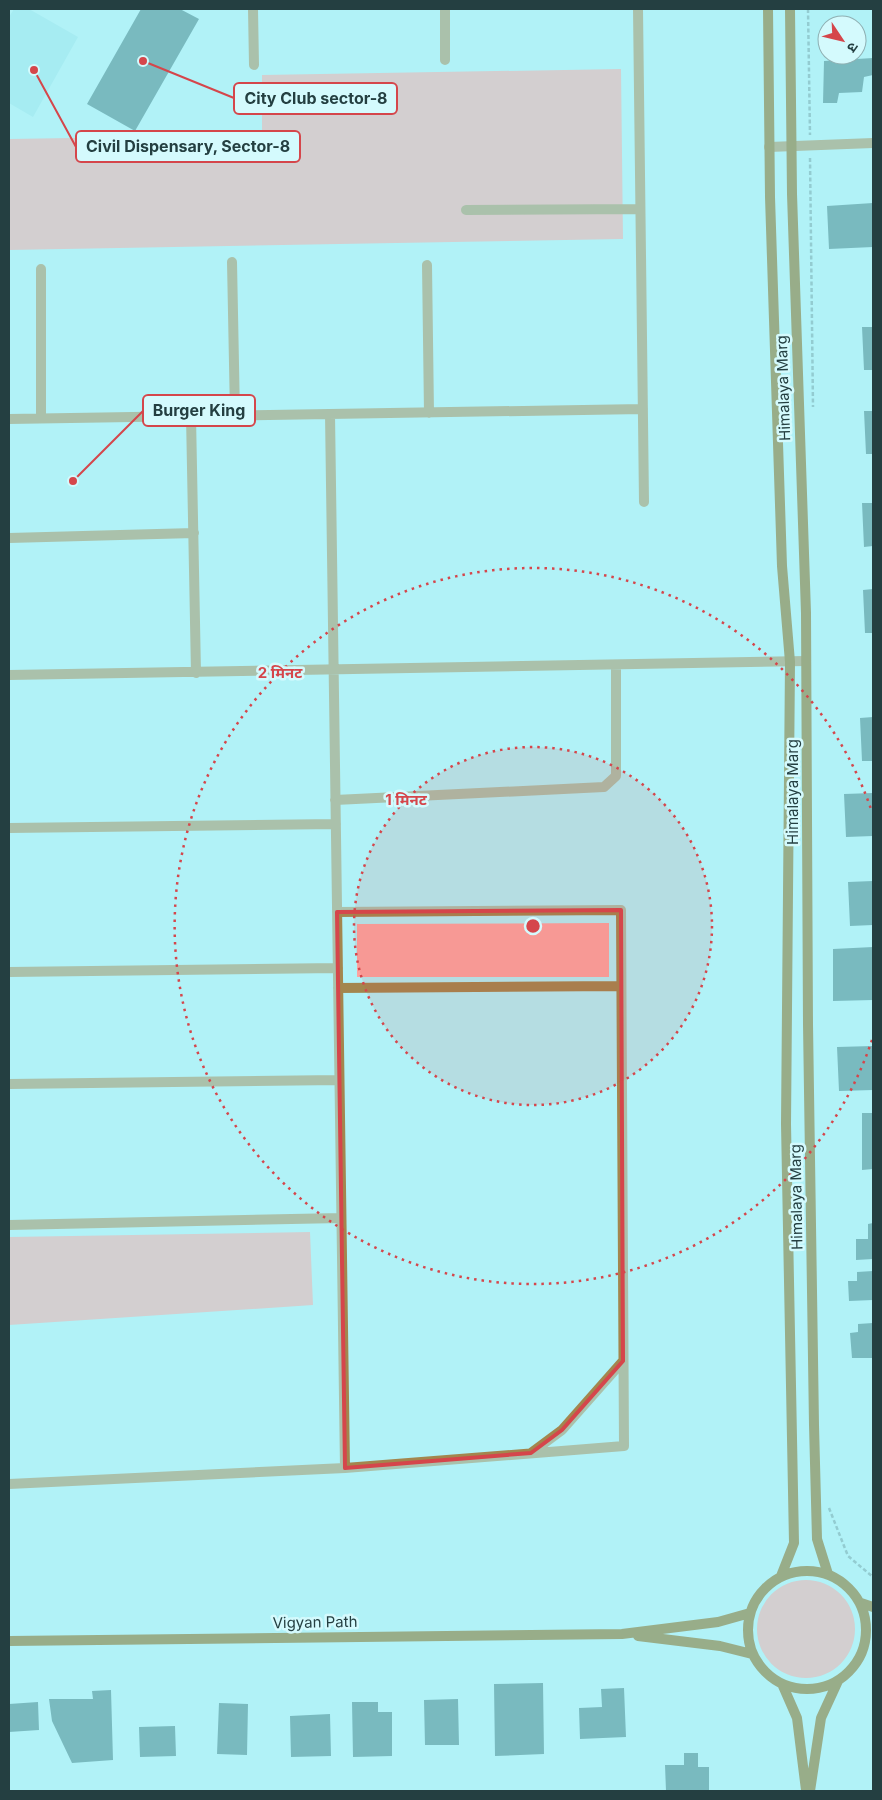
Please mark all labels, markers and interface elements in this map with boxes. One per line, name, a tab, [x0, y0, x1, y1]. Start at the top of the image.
north arrow	[817, 15, 867, 65]
text: उ	[843, 40, 862, 57]
callout: City Club sector-8	[234, 83, 397, 114]
text: City Club sector-8	[244, 88, 388, 108]
callout: Civil Dispensary, Sector-8	[76, 131, 300, 162]
text: Civil Dispensary, Sector-8	[86, 136, 290, 156]
street label: Himalaya Marg	[772, 335, 794, 441]
callout: Burger King	[143, 395, 255, 426]
text: Burger King	[153, 400, 245, 420]
text: 2 मिनट	[258, 663, 303, 682]
street label: Himalaya Marg	[783, 739, 802, 845]
text: 1 मिनट	[385, 790, 428, 809]
centre of rings	[524, 917, 542, 935]
street label: Himalaya Marg	[786, 1144, 806, 1250]
street label: Vigyan Path	[272, 1612, 358, 1632]

